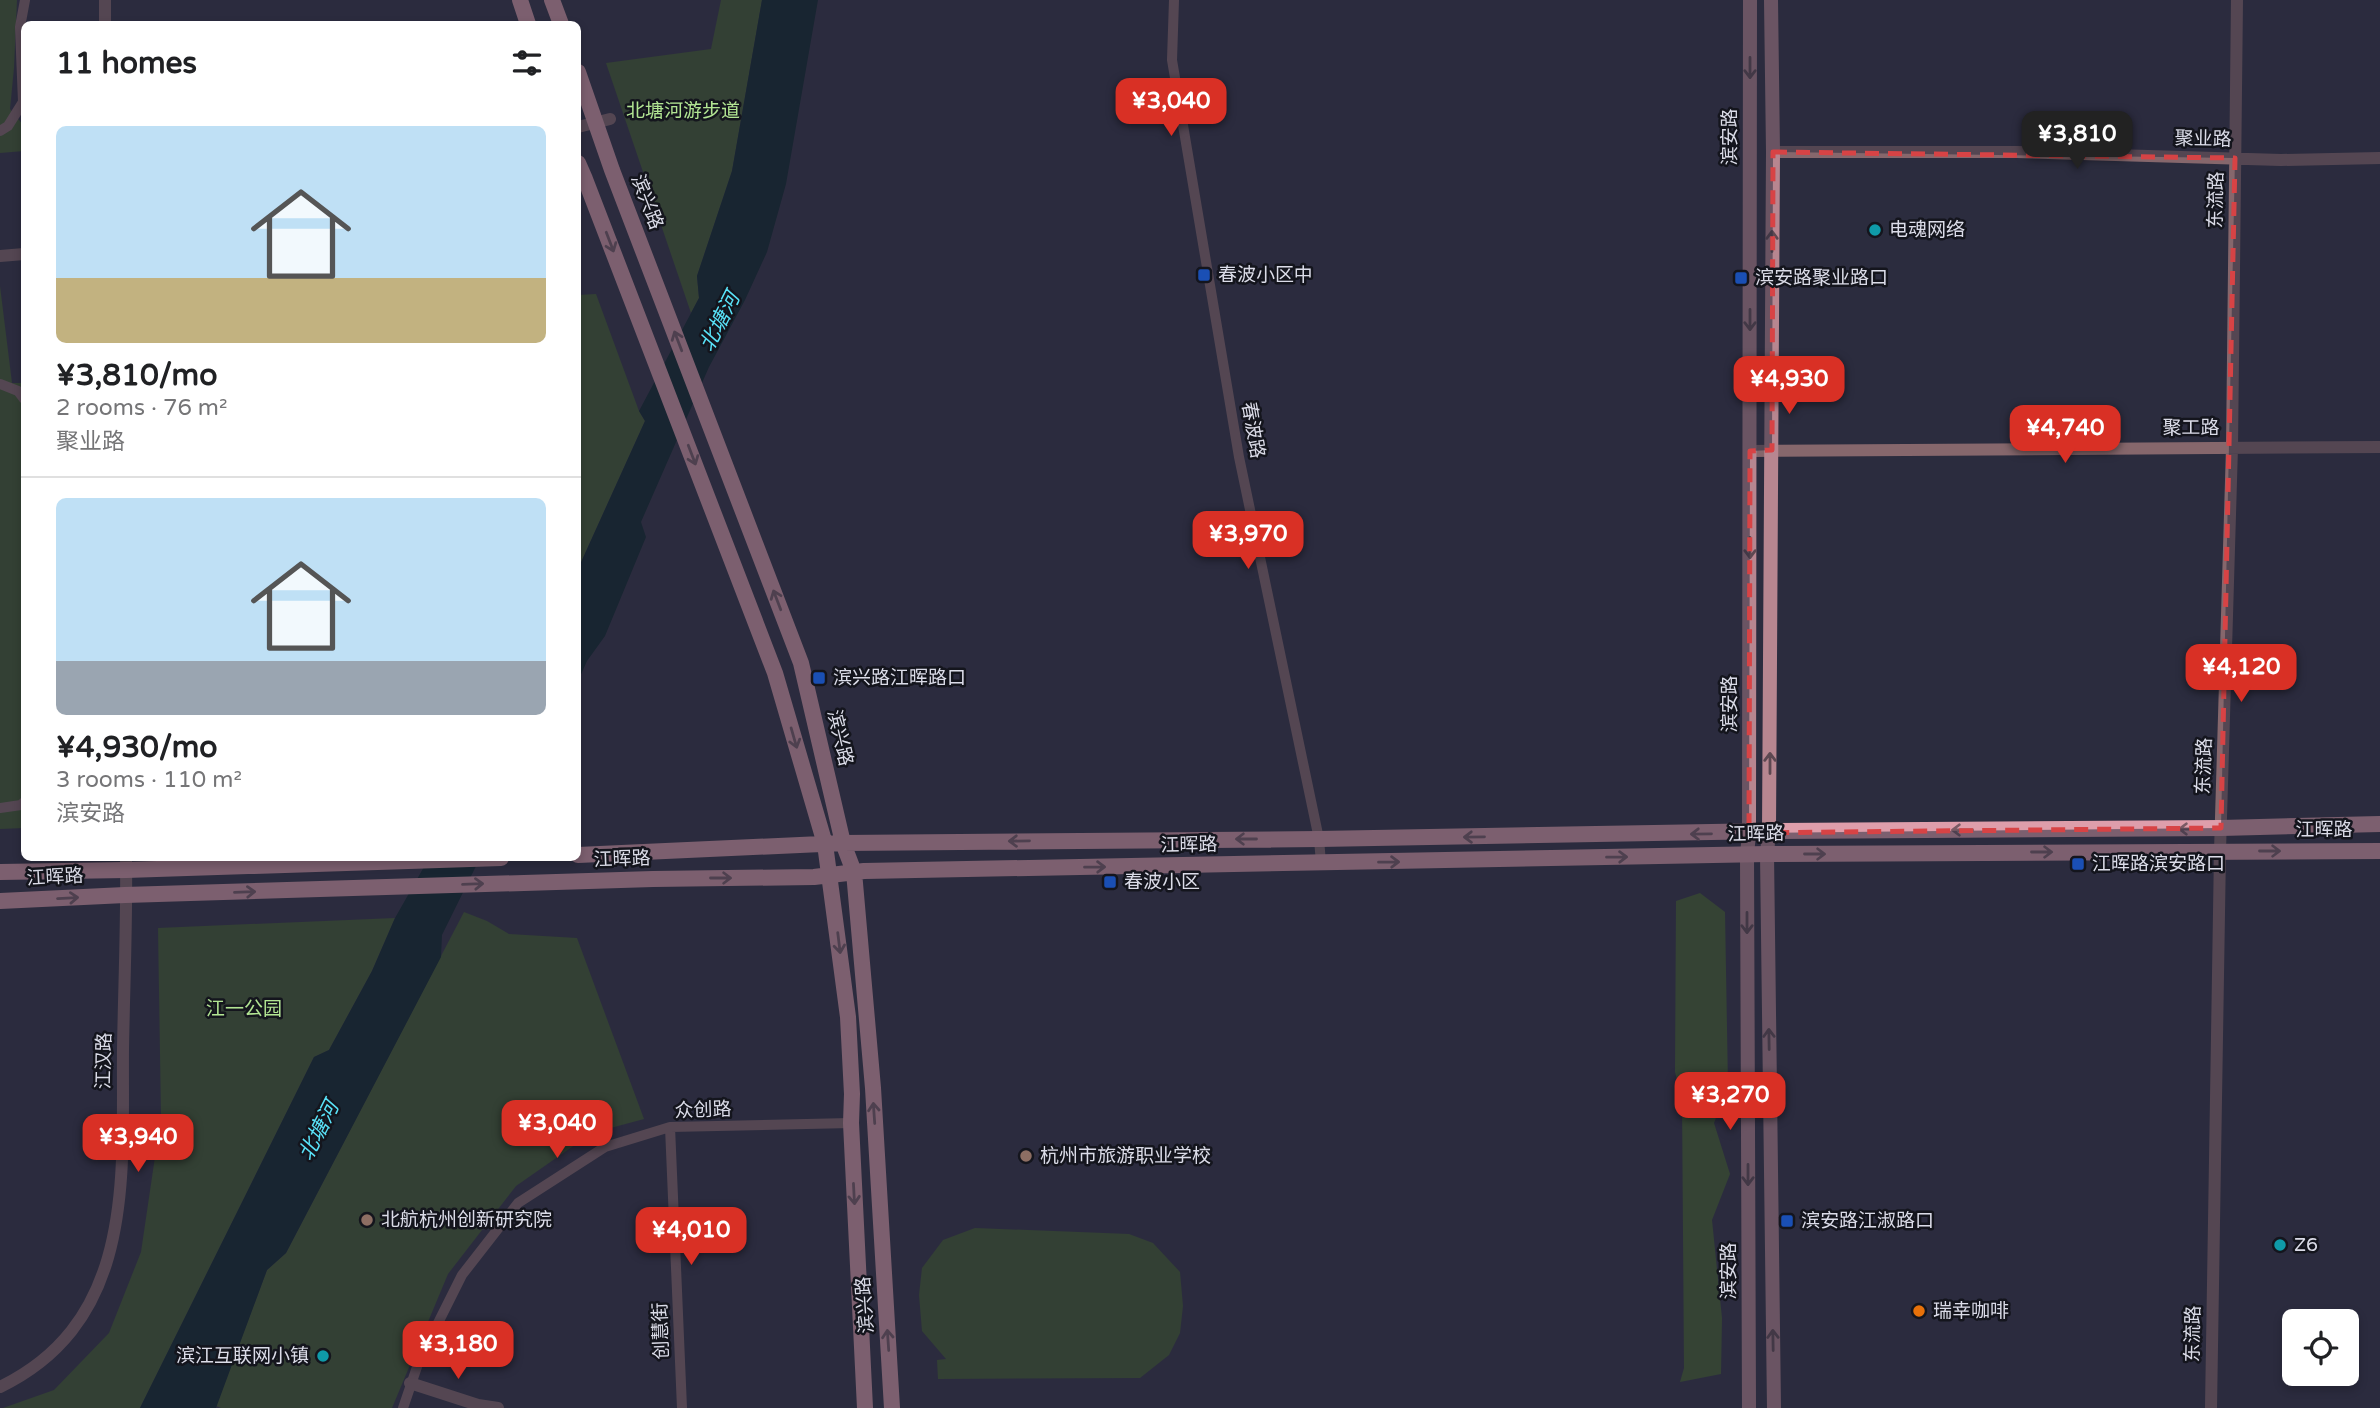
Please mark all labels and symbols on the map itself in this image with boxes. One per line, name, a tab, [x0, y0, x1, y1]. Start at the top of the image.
one-way arrow	[1743, 56, 1757, 79]
pin: ¥3,040	[1114, 78, 1228, 138]
park label: 北塘河游步道	[626, 100, 740, 122]
street label: 滨安路	[1719, 108, 1741, 166]
pin: ¥3,810	[2020, 111, 2134, 171]
street label: 聚业路	[2174, 128, 2232, 150]
street label: 滨兴路	[627, 171, 667, 233]
street label: 东流路	[2205, 171, 2227, 229]
place label: 电魂网络	[1889, 219, 1965, 241]
marker: 电魂网络	[1867, 222, 1883, 238]
one-way arrow	[1765, 230, 1779, 253]
one-way arrow	[604, 231, 617, 253]
place label: 春波小区中	[1218, 264, 1313, 286]
marker: 春波小区中	[1196, 267, 1212, 283]
place label: 滨安路聚业路口	[1755, 267, 1888, 289]
marker: 滨安路聚业路口	[1733, 270, 1749, 286]
water label: 北塘河	[695, 285, 747, 356]
one-way arrow	[1743, 308, 1757, 331]
one-way arrow	[671, 331, 683, 353]
pin: ¥4,930	[1732, 356, 1846, 416]
street label: 春波路	[1237, 400, 1269, 460]
pin: ¥4,740	[2008, 406, 2122, 465]
street label: 聚工路	[2162, 417, 2220, 439]
one-way arrow	[686, 443, 699, 465]
pin: ¥3,970	[1191, 512, 1305, 571]
one-way arrow	[1743, 536, 1757, 559]
one-way arrow	[769, 589, 782, 611]
pin: ¥4,120	[2184, 644, 2298, 704]
place label: 滨兴路江晖路口	[833, 667, 966, 689]
marker: 滨兴路江晖路口	[811, 670, 827, 686]
street label: 滨安路	[1719, 675, 1741, 733]
street label: 滨兴路	[823, 708, 857, 768]
one-way arrow	[789, 727, 802, 749]
street label: 东流路	[2192, 737, 2216, 795]
one-way arrow	[1763, 752, 1777, 775]
street label: 江晖路	[2295, 819, 2353, 841]
one-way arrow	[2178, 822, 2201, 835]
street label: 江晖路	[1727, 823, 1785, 845]
one-way arrow	[1951, 823, 1974, 837]
one-way arrow	[1690, 827, 1713, 841]
one-way arrow	[1463, 830, 1486, 844]
one-way arrow	[1235, 833, 1258, 846]
one-way arrow	[1008, 834, 1031, 848]
street label: 江晖路	[1160, 834, 1218, 856]
one-way arrow	[2258, 844, 2281, 858]
one-way arrow	[2031, 846, 2054, 859]
street label: 江晖路	[593, 847, 651, 871]
one-way arrow	[1803, 847, 1826, 861]
one-way arrow	[1605, 851, 1628, 864]
place label: 江晖路滨安路口	[2092, 853, 2225, 875]
one-way arrow	[1378, 855, 1401, 869]
marker: 江晖路滨安路口	[2070, 856, 2086, 872]
one-way arrow	[1084, 860, 1107, 874]
street label: 江晖路	[26, 865, 84, 889]
one-way arrow	[710, 871, 733, 885]
place label: 春波小区	[1124, 871, 1200, 893]
marker: 春波小区	[1102, 874, 1118, 890]
one-way arrow	[461, 878, 484, 891]
one-way arrow	[233, 885, 256, 898]
one-way arrow	[56, 891, 79, 904]
one-way arrow	[1740, 911, 1754, 934]
one-way arrow	[832, 931, 845, 954]
park label: 江一公园	[206, 998, 282, 1020]
one-way arrow	[1763, 1028, 1776, 1051]
street label: 江汉路	[93, 1032, 115, 1090]
pin: ¥3,270	[1673, 1072, 1787, 1132]
water label: 北塘河	[294, 1094, 346, 1165]
street label: 众创路	[674, 1098, 732, 1122]
pin: ¥3,040	[500, 1100, 614, 1160]
one-way arrow	[867, 1102, 880, 1125]
pin: ¥3,940	[81, 1114, 195, 1174]
place label: 杭州市旅游职业学校	[1040, 1145, 1211, 1167]
marker: 杭州市旅游职业学校	[1018, 1148, 1034, 1164]
one-way arrow	[1741, 1163, 1755, 1186]
one-way arrow	[848, 1182, 861, 1205]
pin: ¥4,010	[634, 1208, 748, 1267]
place label: 北航杭州创新研究院	[381, 1209, 552, 1231]
place label: 滨安路江淑路口	[1801, 1210, 1934, 1232]
marker: 北航杭州创新研究院	[359, 1212, 375, 1228]
marker: 滨安路江淑路口	[1779, 1213, 1795, 1229]
place label: Z6	[2294, 1234, 2318, 1256]
marker: Z6	[2272, 1237, 2288, 1253]
street label: 滨安路	[1718, 1242, 1740, 1300]
street label: 滨兴路	[852, 1276, 878, 1334]
place label: 瑞幸咖啡	[1933, 1300, 2009, 1322]
street label: 创慧街	[649, 1302, 673, 1360]
marker: 瑞幸咖啡	[1911, 1303, 1927, 1319]
street label: 东流路	[2182, 1305, 2204, 1363]
pin: ¥3,180	[401, 1322, 515, 1381]
one-way arrow	[882, 1329, 895, 1352]
one-way arrow	[1766, 1329, 1780, 1352]
place label: 滨江互联网小镇	[176, 1345, 309, 1367]
marker: 滨江互联网小镇	[315, 1348, 331, 1364]

